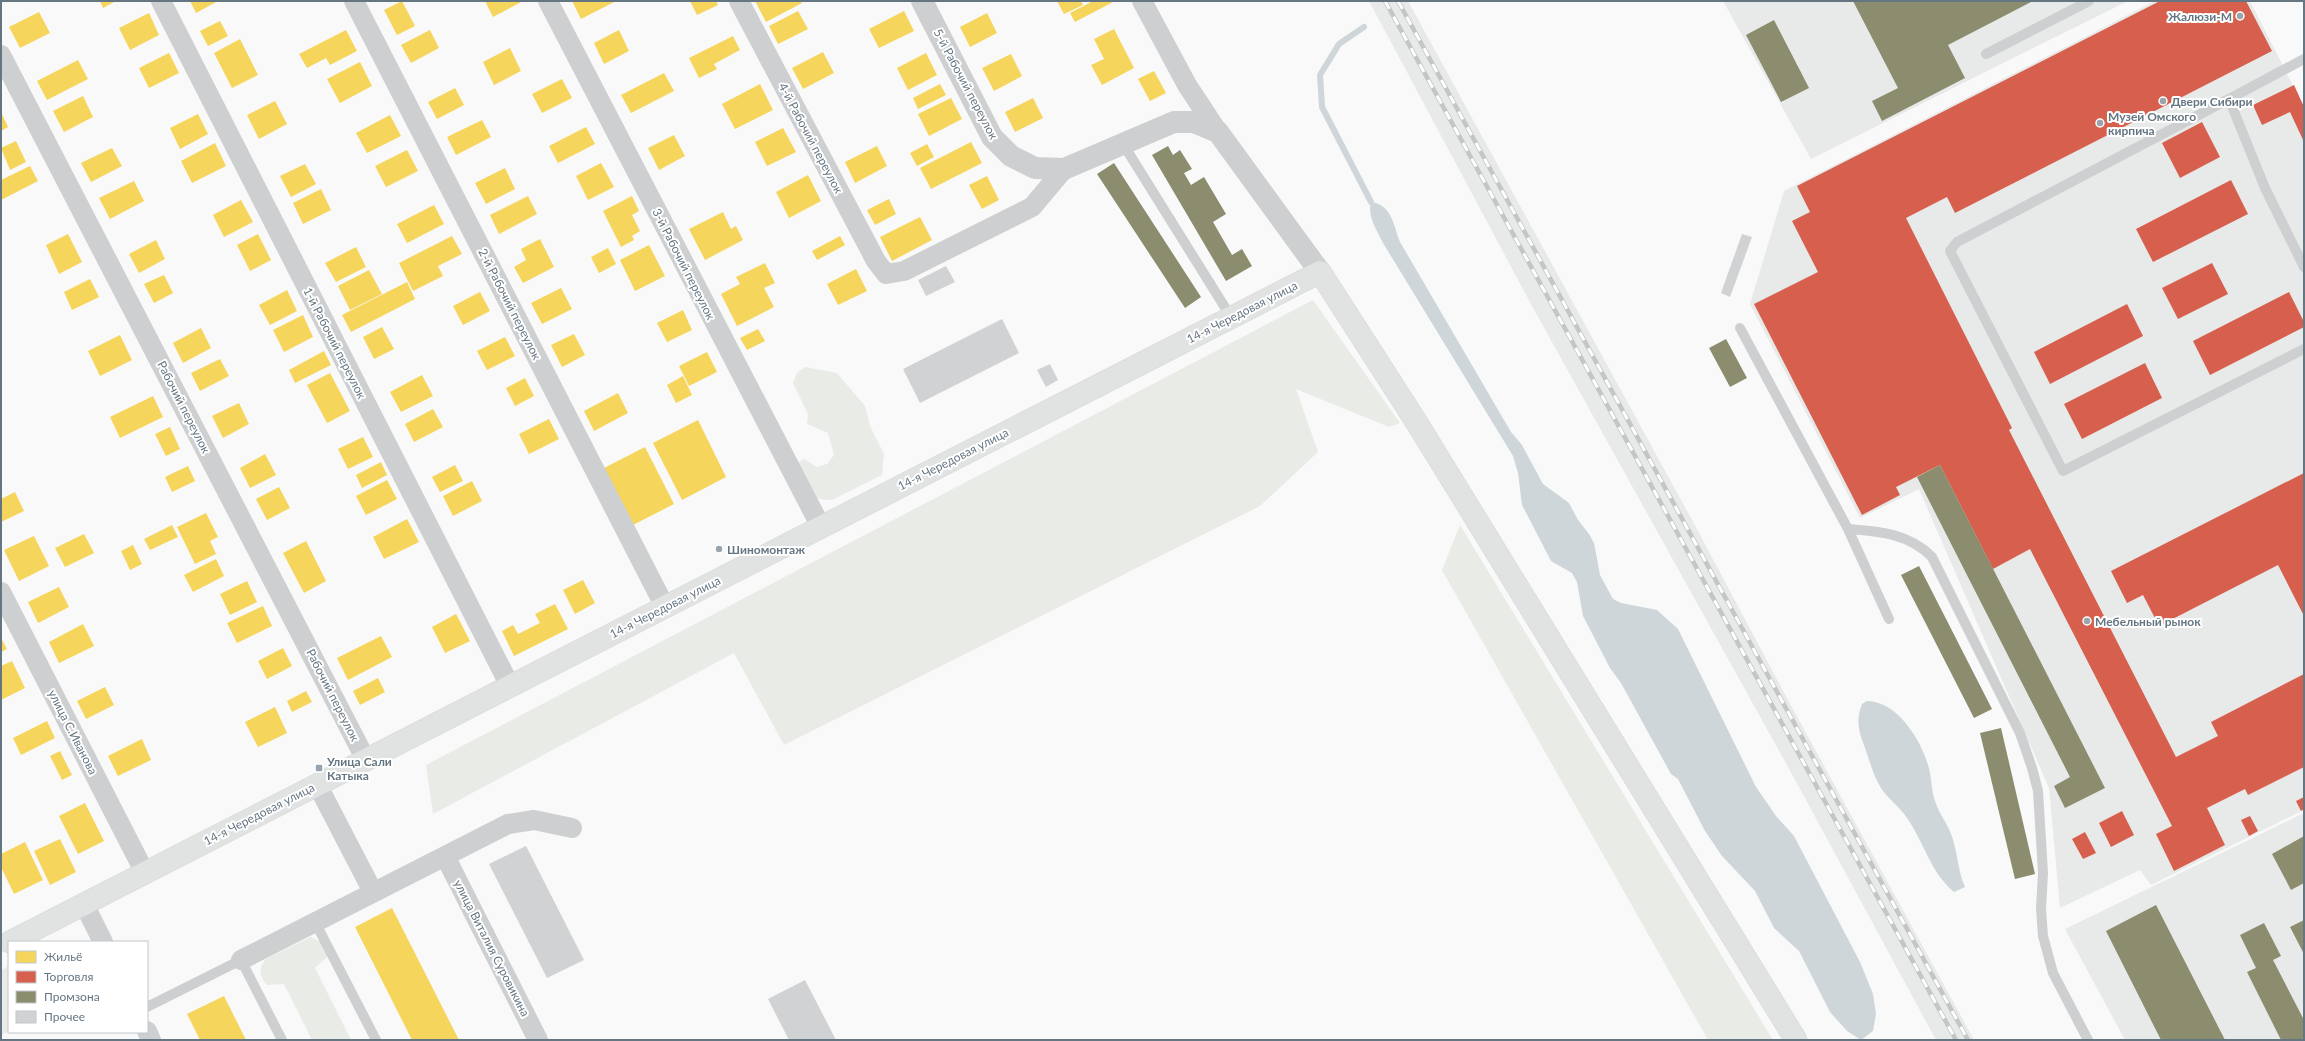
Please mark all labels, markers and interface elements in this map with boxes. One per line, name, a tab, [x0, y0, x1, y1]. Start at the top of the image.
place label: Жалюзи-М	[2168, 9, 2232, 24]
marker: Жалюзи-М	[2235, 11, 2245, 21]
street label: 5-й Рабочий переулок	[931, 26, 1002, 142]
street label: 4-й Рабочий переулок	[776, 80, 847, 196]
place label: Двери Сибири	[2171, 94, 2253, 109]
marker: Двери Сибири	[2158, 96, 2168, 106]
place label: Музей Омского кирпича	[2108, 109, 2196, 138]
marker: Музей Омского кирпича	[2095, 118, 2105, 128]
street label: 3-й Рабочий переулок	[649, 206, 719, 323]
street label: 2-й Рабочий переулок	[475, 246, 545, 363]
street label: 14-я Чередовая улица	[1184, 278, 1300, 346]
street label: 1-й Рабочий переулок	[300, 285, 370, 402]
street label: Рабочий переулок	[154, 358, 214, 456]
street label: 14-я Чередовая улица	[895, 425, 1011, 493]
place label: Шиномонтаж	[727, 542, 805, 557]
marker: Шиномонтаж	[714, 544, 724, 554]
street label: 14-я Чередовая улица	[607, 573, 723, 641]
place label: Мебельный рынок	[2095, 614, 2201, 629]
marker: Мебельный рынок	[2082, 616, 2092, 626]
street label: Рабочий переулок	[303, 646, 363, 744]
street label: улица С.Иванова	[45, 687, 101, 777]
place label: Улица Сали Катыка	[326, 754, 392, 783]
marker: Улица Сали Катыка	[314, 763, 324, 773]
street label: 14-я Чередовая улица	[201, 780, 317, 848]
street label: улица Виталия Суровикина	[451, 877, 533, 1019]
legend	[8, 941, 148, 1033]
text: Жильё	[44, 949, 82, 964]
text: Торговля	[44, 969, 94, 984]
text: Промзона	[44, 989, 100, 1004]
text: Прочее	[44, 1009, 85, 1024]

